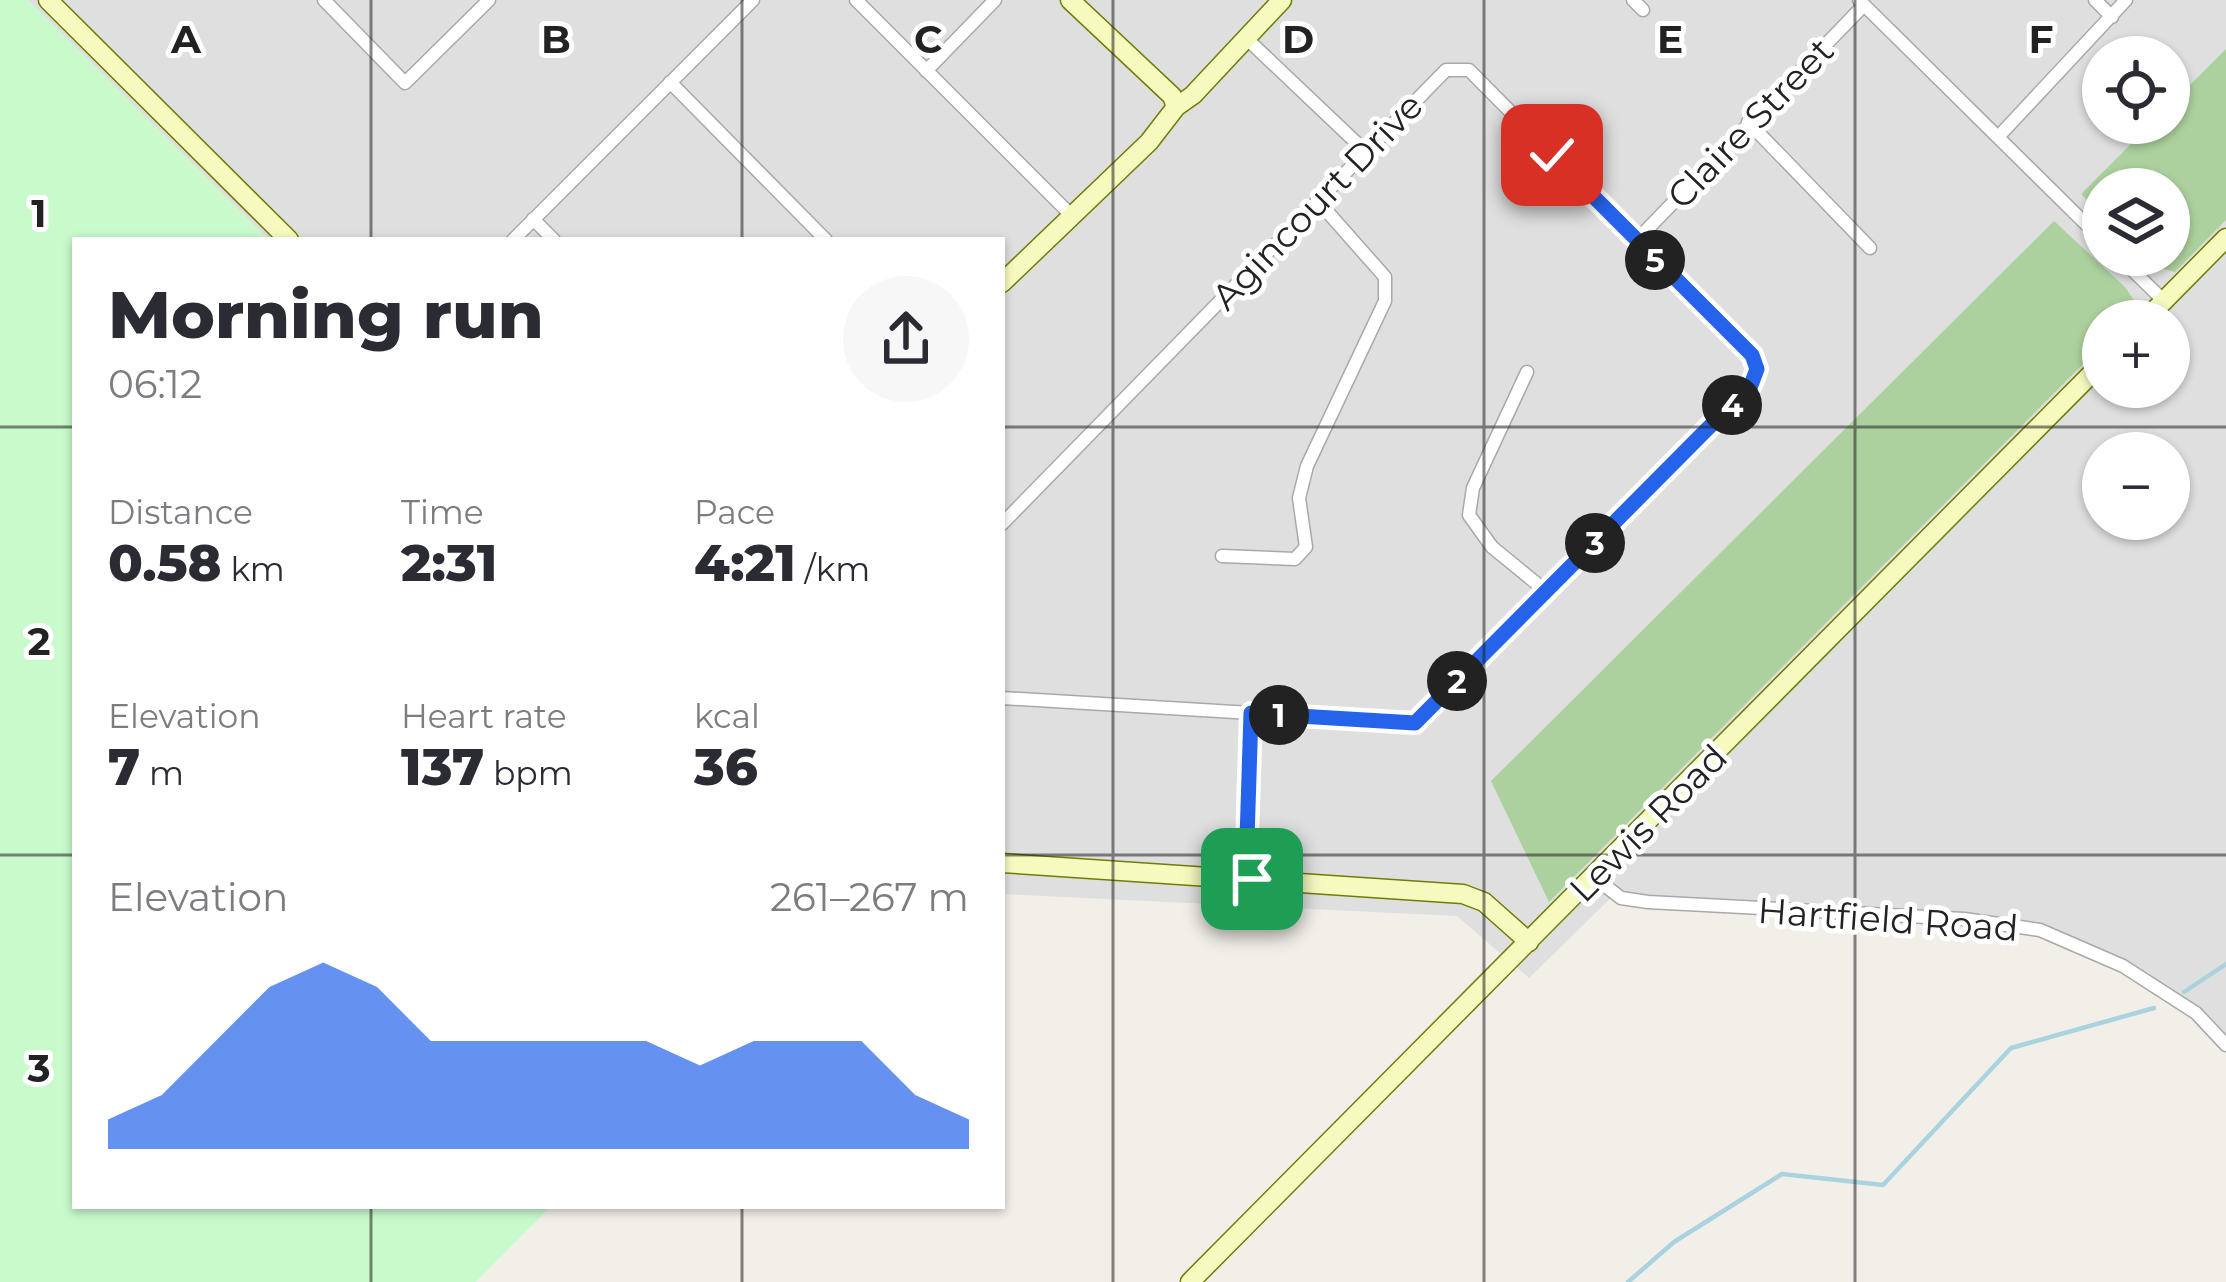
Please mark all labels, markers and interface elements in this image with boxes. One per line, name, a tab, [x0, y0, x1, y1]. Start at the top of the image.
text: A	[170, 15, 202, 63]
text: B	[541, 15, 571, 63]
text: C	[914, 15, 942, 63]
text: D	[1282, 15, 1314, 63]
text: E	[1657, 15, 1683, 63]
text: F	[2029, 15, 2053, 63]
street label: Claire Street	[1658, 29, 1842, 217]
map controls	[2082, 36, 2190, 540]
button: locate	[2082, 36, 2190, 144]
street label: Agincourt Drive	[1202, 83, 1432, 319]
pin	[1501, 104, 1603, 206]
icon: check	[1519, 122, 1585, 188]
button: layers	[2082, 168, 2190, 276]
text: 1	[31, 189, 47, 237]
pin: 5	[1625, 230, 1685, 290]
text: 5	[1645, 240, 1665, 280]
text: Morning run	[108, 274, 544, 355]
button: share	[843, 276, 969, 402]
button: +	[2082, 300, 2190, 408]
text: 06:12	[108, 360, 202, 408]
pin: 4	[1702, 375, 1762, 435]
text: 4	[1721, 385, 1743, 425]
button: −	[2082, 432, 2190, 540]
text: Distance	[108, 492, 253, 532]
text: Time	[401, 492, 484, 532]
text: Pace	[694, 492, 775, 532]
pin: 3	[1565, 513, 1625, 573]
text: 3	[1585, 523, 1605, 563]
text: 0.58	[108, 532, 222, 594]
text: 2:31	[401, 532, 497, 594]
text: 4:21	[694, 532, 796, 594]
text: km	[222, 549, 285, 589]
text: /km	[796, 549, 870, 589]
text: 2	[27, 617, 51, 665]
pin: 2	[1427, 651, 1487, 711]
text: 2	[1447, 661, 1467, 701]
pin: 1	[1249, 685, 1309, 745]
text: 1	[1273, 695, 1285, 735]
text: Elevation	[108, 696, 261, 736]
text: Heart rate	[401, 696, 567, 736]
text: kcal	[694, 696, 760, 736]
street label: Lewis Road	[1560, 735, 1736, 911]
text: 7	[108, 736, 140, 798]
text: 137	[401, 736, 484, 798]
text: 36	[694, 736, 758, 798]
text: m	[140, 753, 184, 793]
text: bpm	[484, 753, 573, 793]
pin	[1201, 828, 1303, 930]
icon: arrive	[1219, 846, 1285, 912]
text: Elevation	[108, 873, 288, 921]
text: 261–267 m	[770, 873, 969, 921]
street label: Hartfield Road	[1756, 888, 2020, 950]
text: 3	[26, 1044, 51, 1092]

